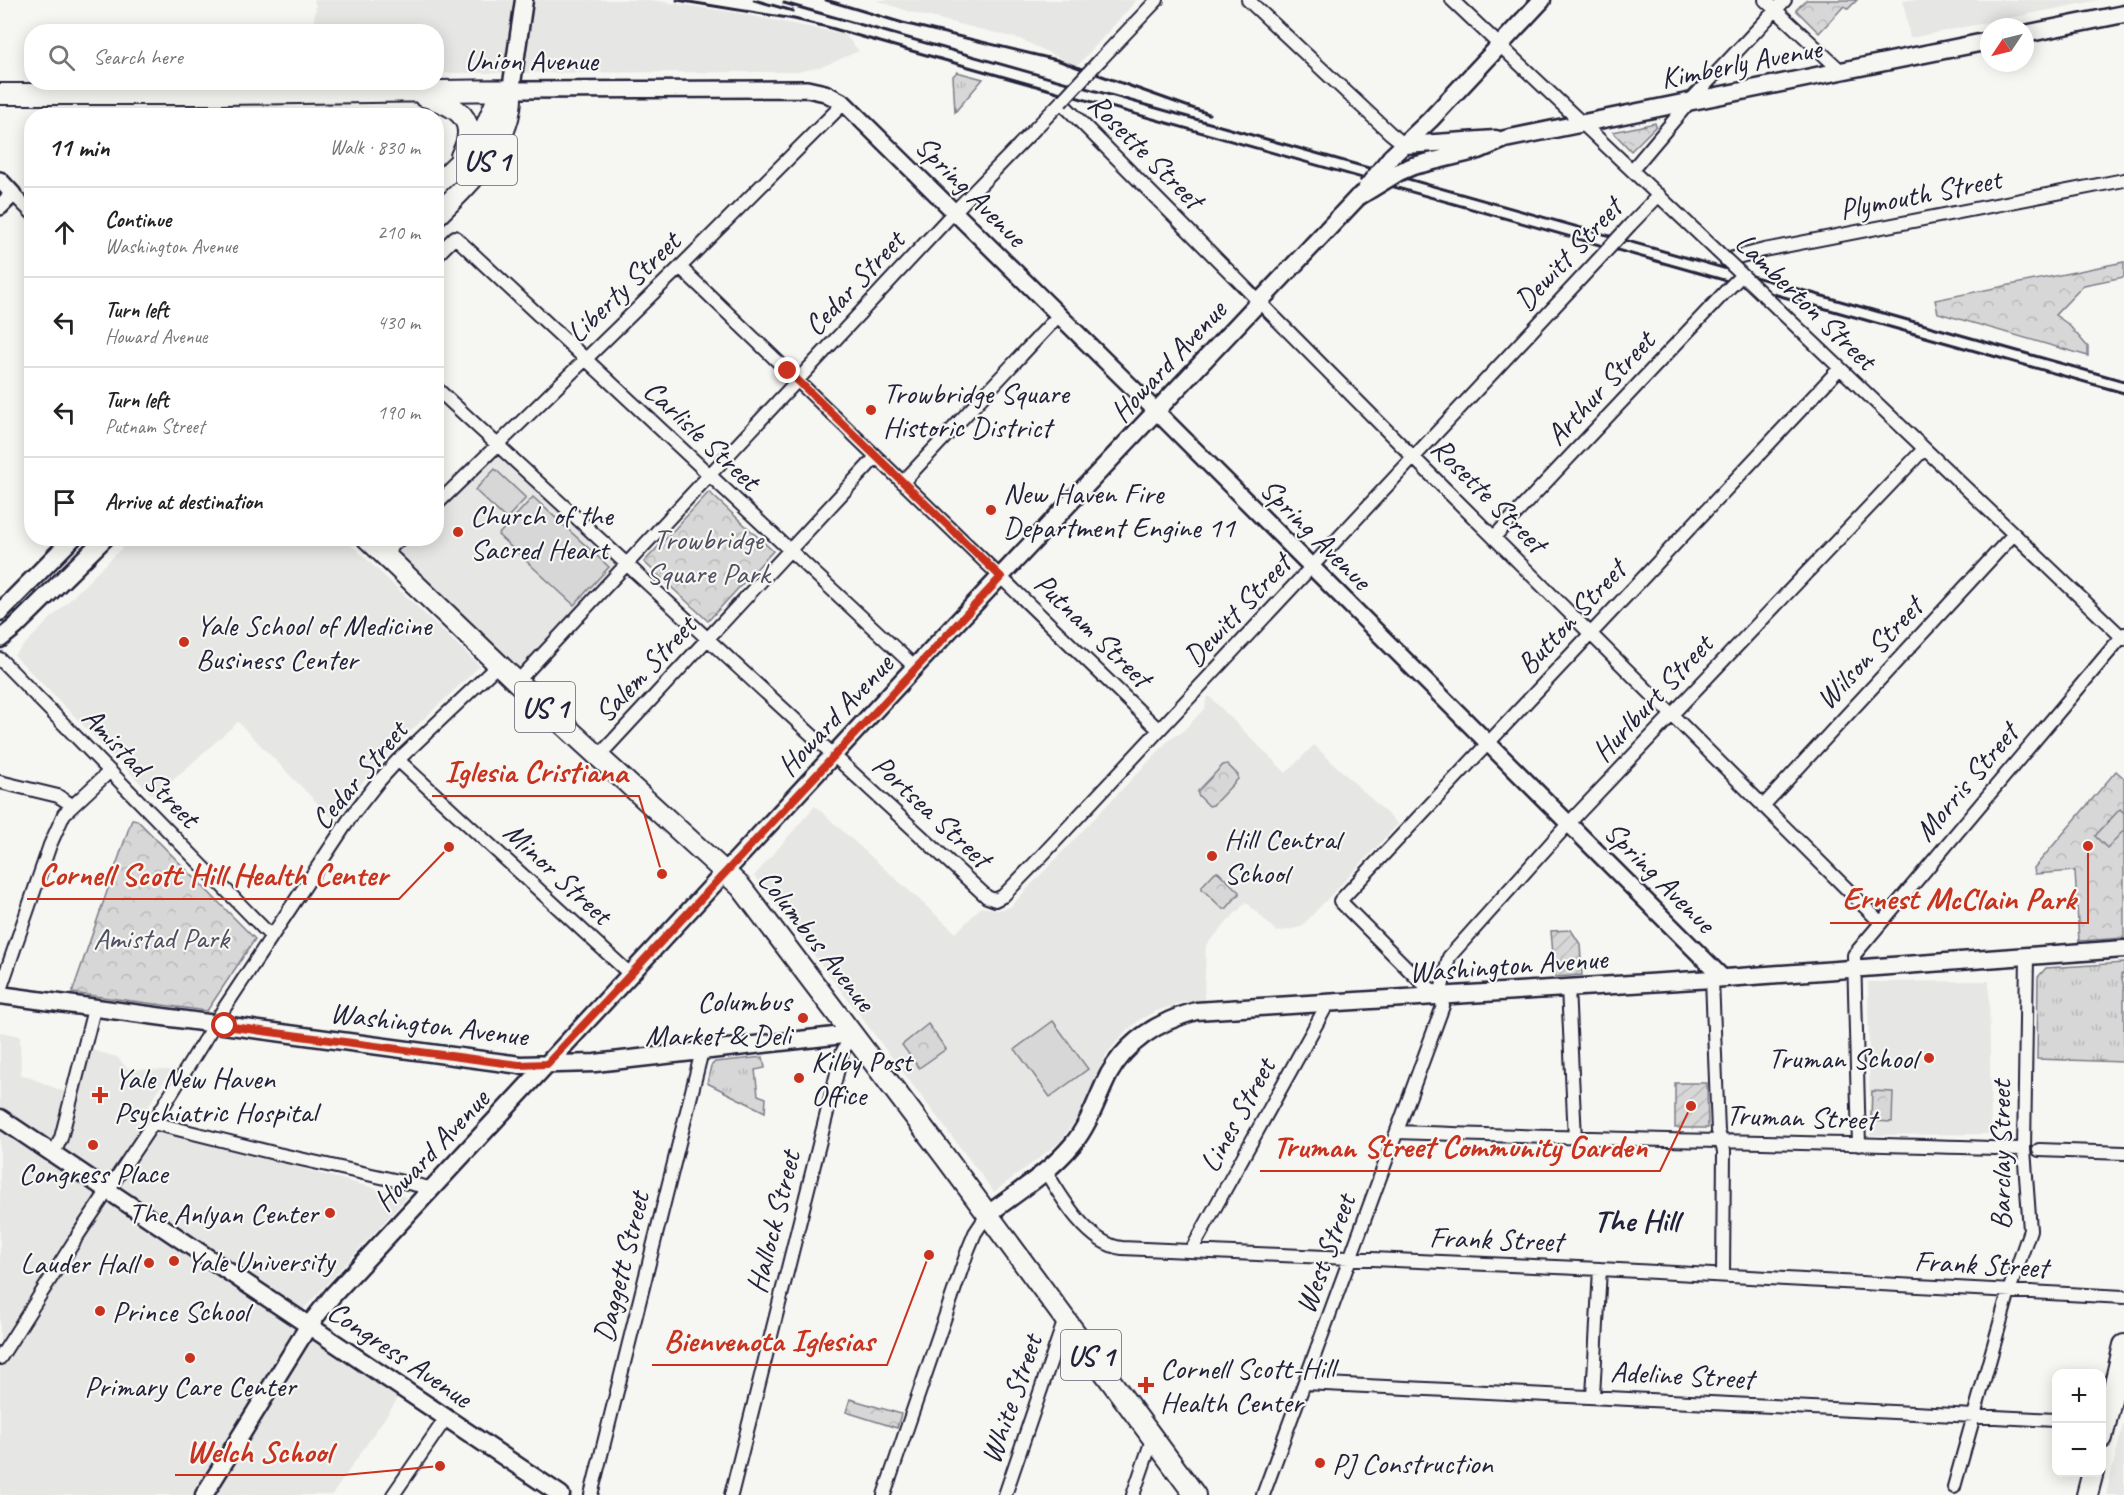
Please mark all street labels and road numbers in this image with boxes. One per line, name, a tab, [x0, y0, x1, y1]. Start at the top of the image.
street label: Kimberly Avenue	[1657, 28, 1827, 97]
street label: Union Avenue	[464, 41, 600, 79]
street label: Rosette Street	[1080, 85, 1215, 220]
street label: Spring Avenue	[907, 127, 1037, 257]
road number: US 1	[457, 135, 517, 185]
street label: Plymouth Street	[1836, 159, 2007, 228]
street label: Dewitt Street	[1506, 187, 1633, 319]
street label: Cedar Street	[796, 220, 914, 344]
street label: Liberty Street	[558, 221, 690, 351]
street label: Lamberton Street	[1727, 224, 1887, 380]
street label: Howard Avenue	[1102, 290, 1236, 430]
street label: Arthur Street	[1537, 321, 1665, 453]
street label: Carlisle Street	[636, 371, 771, 501]
street label: Rosette Street	[1423, 429, 1558, 564]
street label: Spring Avenue	[1252, 470, 1382, 600]
street label: Dewitt Street	[1175, 543, 1302, 675]
street label: Button Street	[1508, 549, 1637, 682]
street label: Putnam Street	[1026, 565, 1163, 698]
street label: Wilson Street	[1807, 586, 1933, 717]
street label: Salem Street	[586, 605, 706, 730]
street label: Hurlburt Street	[1583, 624, 1723, 770]
street label: Howard Avenue	[769, 644, 903, 784]
road number: US 1	[515, 682, 575, 732]
street label: Amistad Street	[74, 699, 210, 838]
street label: Cedar Street	[302, 710, 417, 837]
street label: Morris Street	[1906, 712, 2029, 849]
street label: Portsea Street	[864, 746, 1002, 879]
street label: Minor Street	[496, 813, 622, 935]
street label: Spring Avenue	[1596, 813, 1726, 943]
street label: Columbus Avenue	[750, 861, 886, 1020]
street label: Washington Avenue	[1408, 939, 1611, 991]
street label: Washington Avenue	[328, 993, 532, 1055]
street label: Lines Street	[1190, 1049, 1285, 1179]
street label: Barclay Street	[1981, 1077, 2019, 1230]
street label: Howard Avenue	[365, 1079, 499, 1219]
street label: Truman Street	[1726, 1095, 1881, 1139]
street label: Hallock Street	[737, 1144, 810, 1297]
street label: Daggett Street	[584, 1185, 659, 1346]
street label: West Street	[1286, 1186, 1365, 1319]
street label: Frank Street	[1429, 1218, 1567, 1260]
street label: Frank Street	[1913, 1242, 2053, 1287]
street label: Congress Avenue	[321, 1292, 481, 1417]
street label: White Street	[971, 1327, 1052, 1468]
road number: US 1	[1061, 1330, 1121, 1380]
street label: Adeline Street	[1610, 1352, 1759, 1398]

